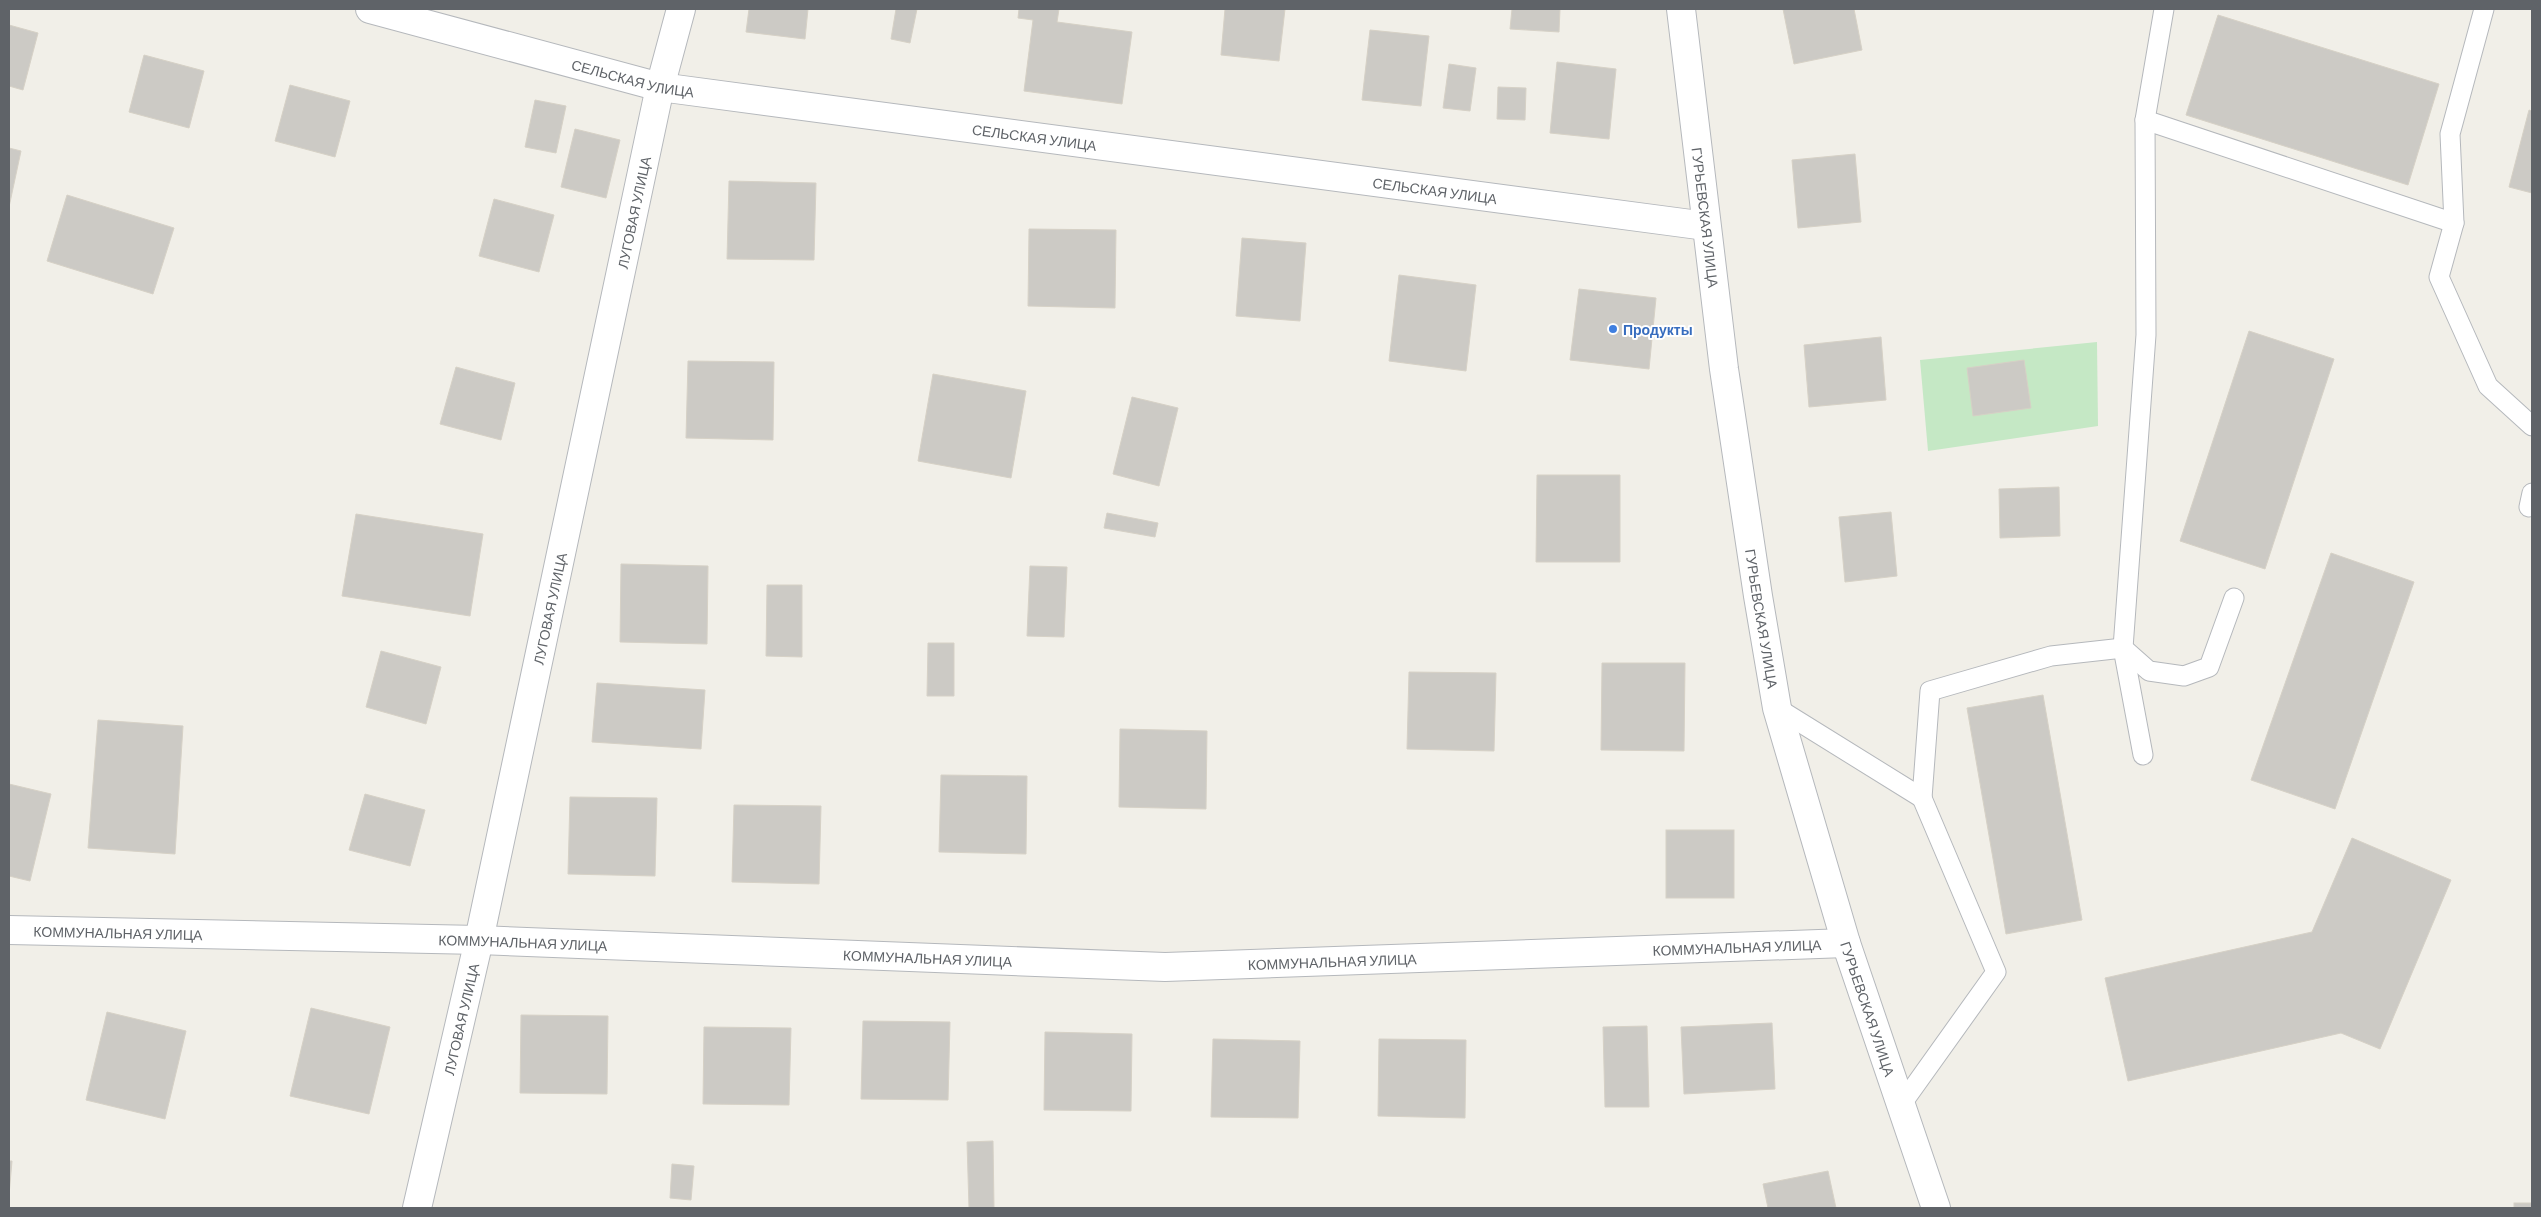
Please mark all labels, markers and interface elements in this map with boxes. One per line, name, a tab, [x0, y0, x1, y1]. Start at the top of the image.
street label: СЕЛЬСКАЯ УЛИЦА	[570, 55, 696, 100]
street label: СЕЛЬСКАЯ УЛИЦА	[971, 120, 1098, 154]
street label: ГУРЬЕВСКАЯ УЛИЦА	[1689, 146, 1723, 289]
street label: ЛУГОВАЯ УЛИЦА	[613, 154, 654, 270]
street label: СЕЛЬСКАЯ УЛИЦА	[1372, 173, 1499, 207]
place label: Продукты	[1623, 321, 1693, 338]
marker: Продукты	[1607, 323, 1619, 335]
street label: ГУРЬЕВСКАЯ УЛИЦА	[1743, 548, 1782, 690]
street label: ЛУГОВАЯ УЛИЦА	[529, 550, 570, 666]
street label: КОММУНАЛЬНАЯ УЛИЦА	[33, 922, 203, 943]
street label: КОММУНАЛЬНАЯ УЛИЦА	[438, 931, 608, 954]
street label: КОММУНАЛЬНАЯ УЛИЦА	[1652, 935, 1822, 958]
street label: ГУРЬЕВСКАЯ УЛИЦА	[1838, 939, 1899, 1079]
street label: КОММУНАЛЬНАЯ УЛИЦА	[843, 946, 1013, 969]
street label: КОММУНАЛЬНАЯ УЛИЦА	[1247, 950, 1418, 973]
street label: ЛУГОВАЯ УЛИЦА	[440, 961, 482, 1077]

